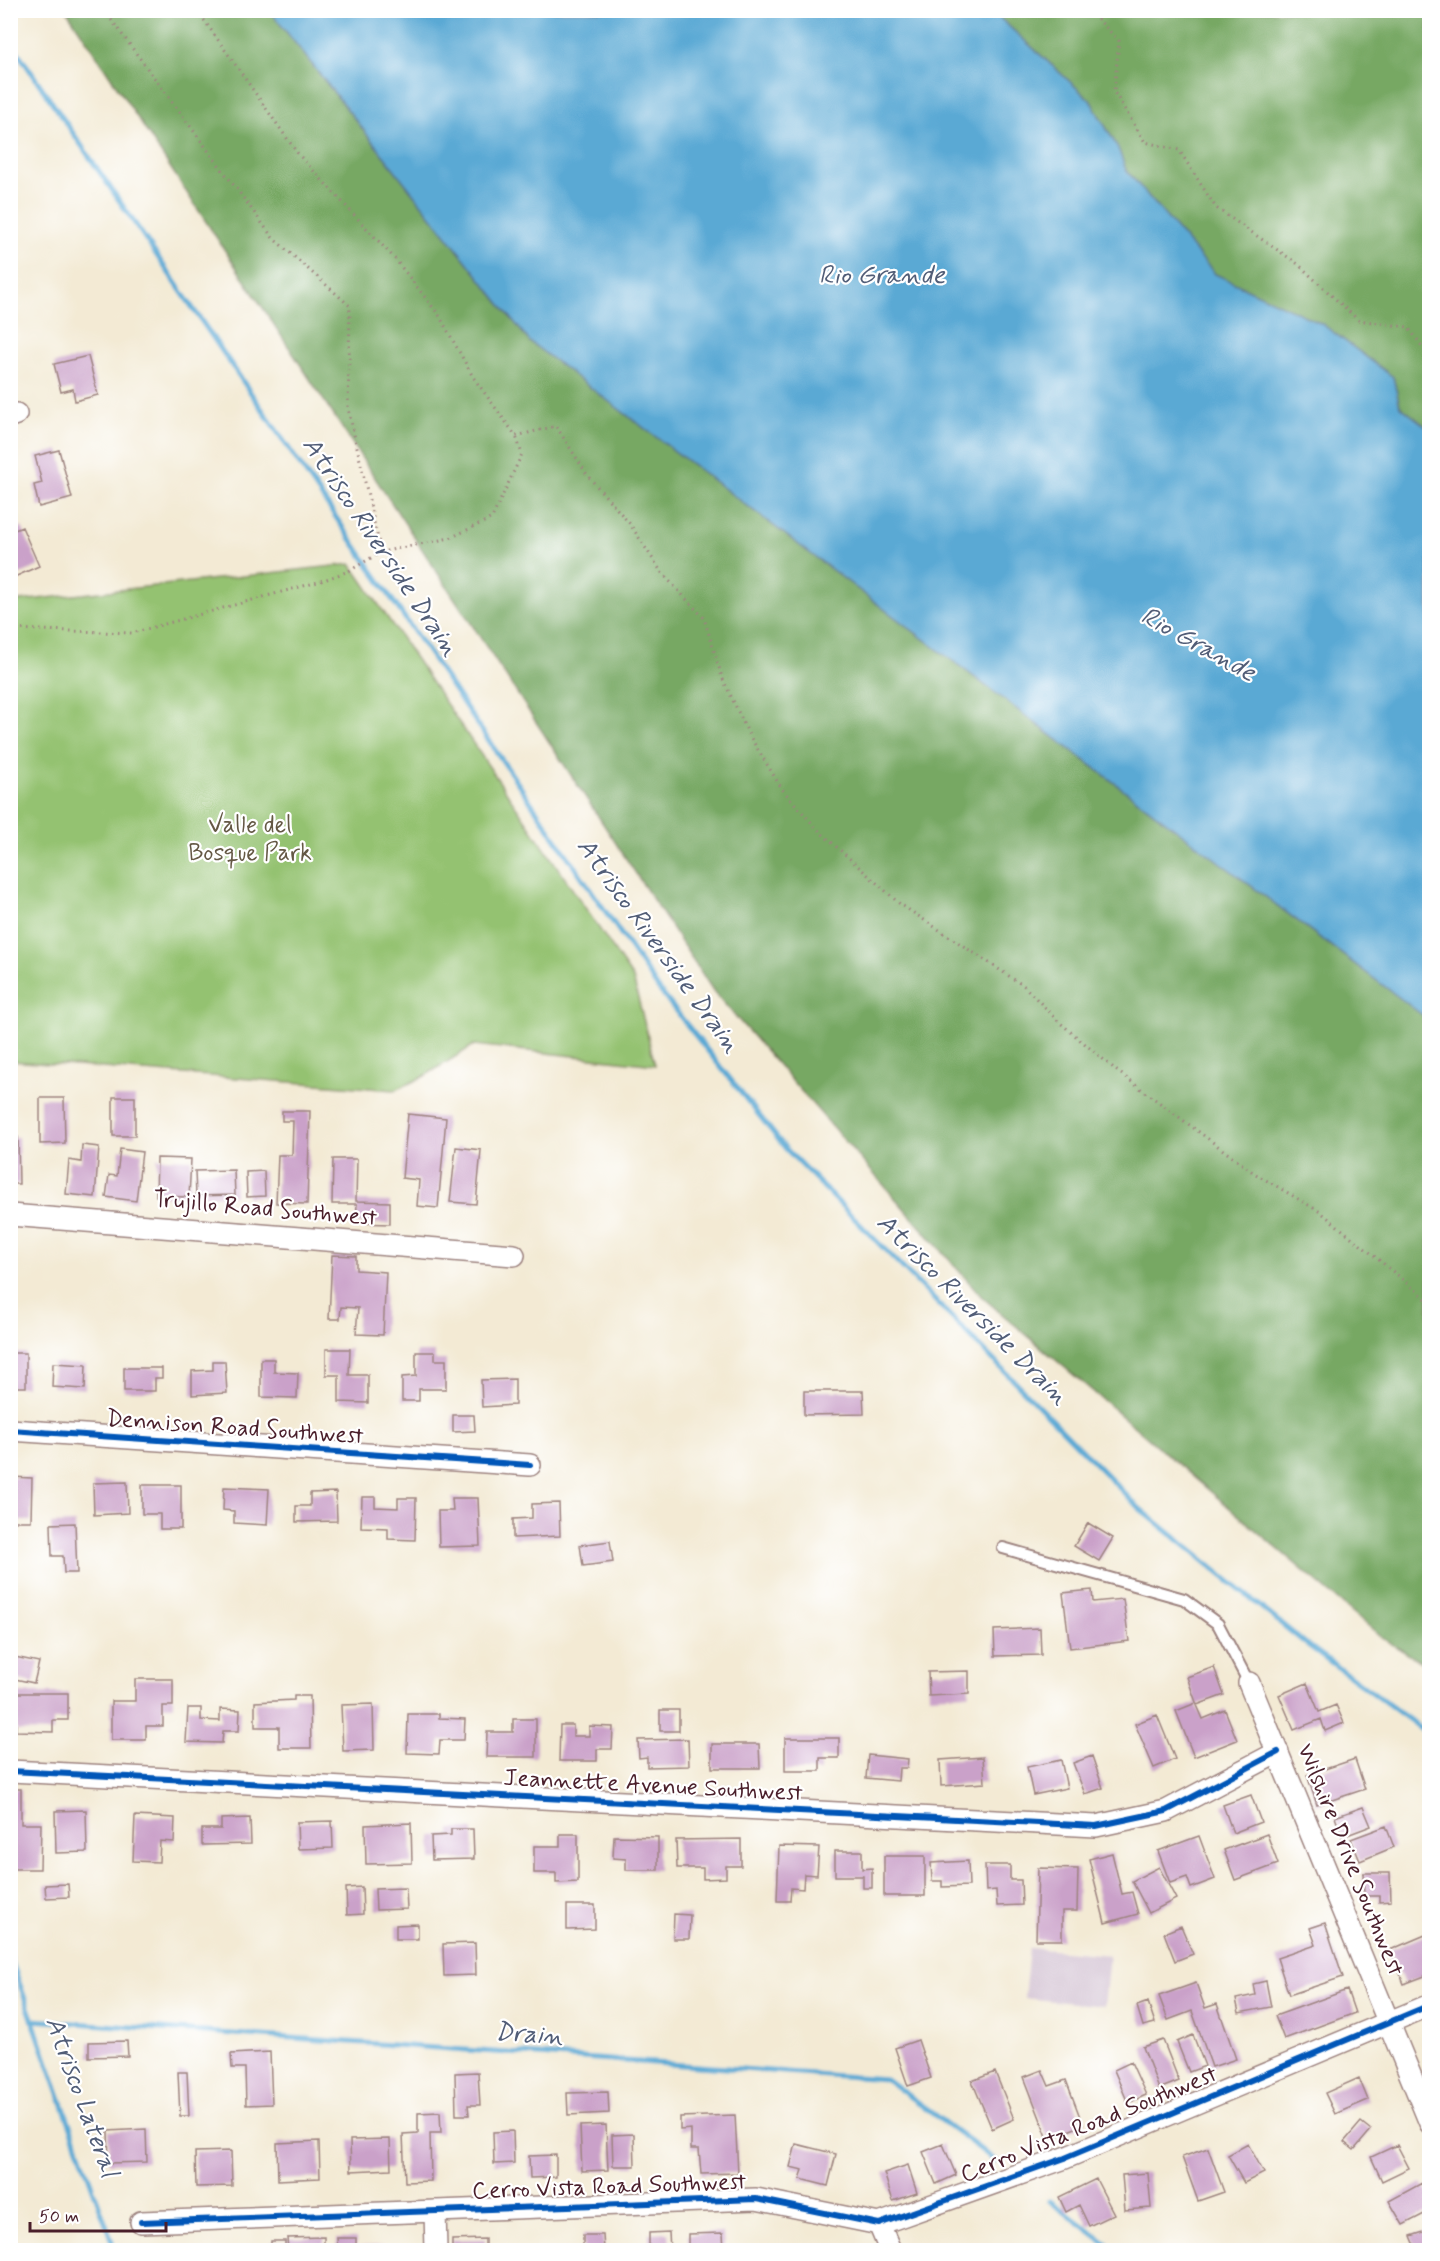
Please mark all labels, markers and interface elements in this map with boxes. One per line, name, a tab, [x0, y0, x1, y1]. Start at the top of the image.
water label: Rio Grande	[819, 259, 946, 293]
water label: Atrisco Riverside Drain	[294, 430, 467, 664]
water label: Rio Grande	[1135, 600, 1263, 691]
park label: Valle del Bosque Park	[188, 810, 312, 869]
water label: Atrisco Riverside Drain	[568, 832, 748, 1061]
street label: Trujillo Road Southwest	[152, 1184, 379, 1234]
water label: Atrisco Riverside Drain	[869, 1207, 1076, 1414]
street label: Dennison Road Southwest	[105, 1404, 365, 1452]
street label: Wilshire Drive Southwest	[1289, 1739, 1411, 1981]
street label: Jeannette Avenue Southwest	[503, 1763, 804, 1809]
water label: Atrisco Lateral	[36, 2012, 127, 2184]
water label: Drain	[494, 2016, 565, 2054]
street label: Cerro Vista Road Southwest	[956, 2059, 1222, 2191]
street label: Cerro Vista Road Southwest	[471, 2167, 747, 2207]
scale bar	[30, 2195, 166, 2233]
text: 50 m	[39, 2205, 79, 2229]

